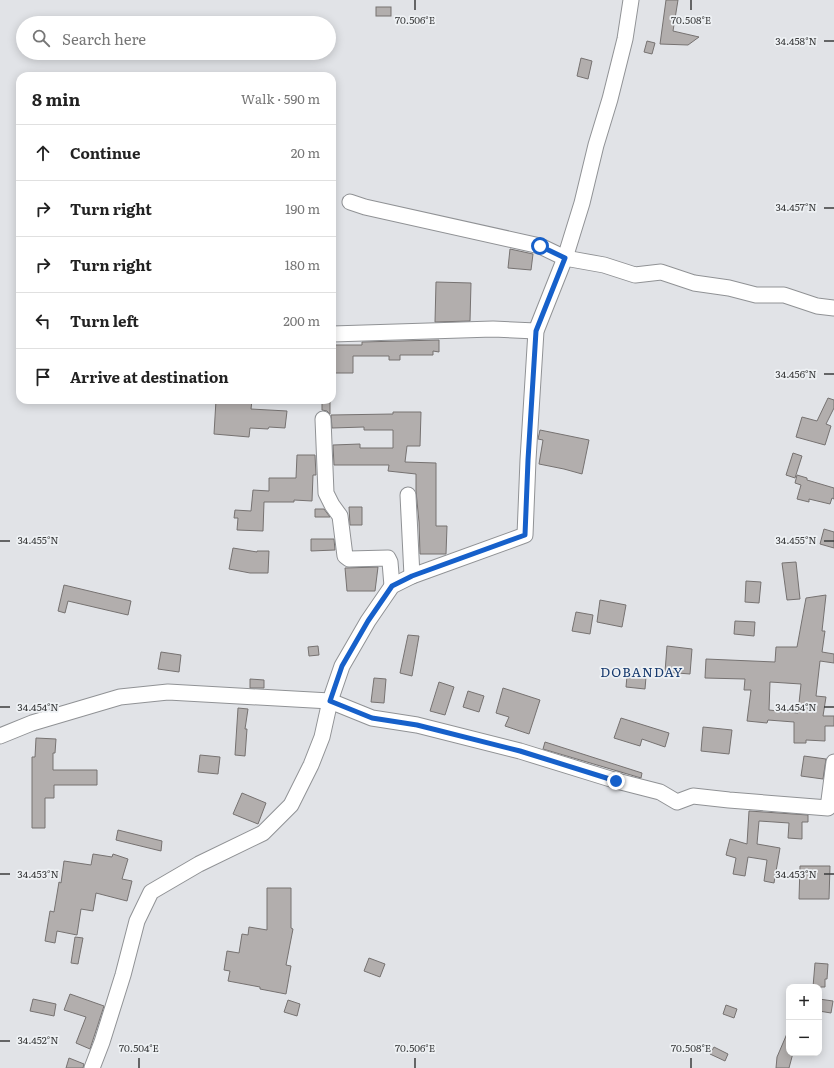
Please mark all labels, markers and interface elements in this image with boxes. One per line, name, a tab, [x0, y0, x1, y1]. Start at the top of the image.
text: 70.506°E	[395, 12, 435, 27]
text: 70.508°E	[671, 12, 711, 27]
search box	[16, 16, 336, 60]
icon: search	[30, 27, 52, 49]
text: Search here	[62, 27, 146, 50]
text: 34.458°N	[775, 33, 817, 48]
text: 8 min	[32, 86, 80, 111]
text: Walk · 590 m	[241, 89, 320, 108]
text: Continue	[70, 141, 140, 164]
icon: ahead	[32, 142, 54, 164]
text: 20 m	[291, 143, 320, 162]
text: Turn right	[70, 197, 152, 220]
icon: right	[32, 198, 54, 220]
text: 190 m	[285, 199, 320, 218]
text: 34.457°N	[775, 199, 817, 214]
route start	[531, 237, 549, 255]
text: Turn right	[70, 253, 152, 276]
icon: right	[32, 254, 54, 276]
text: 180 m	[285, 255, 320, 274]
text: Turn left	[70, 309, 139, 332]
icon: left	[32, 310, 54, 332]
text: 200 m	[283, 311, 320, 330]
text: Arrive at destination	[70, 365, 229, 388]
icon: arrive	[32, 366, 54, 388]
text: 34.456°N	[775, 366, 817, 381]
text: 34.455°N	[17, 532, 59, 547]
text: 34.455°N	[775, 532, 817, 547]
district label: DOBANDAY	[600, 662, 684, 681]
text: 34.454°N	[17, 699, 59, 714]
text: 34.454°N	[775, 699, 817, 714]
route end	[607, 772, 625, 790]
text: 34.453°N	[17, 866, 59, 881]
text: 34.453°N	[775, 866, 817, 881]
map controls	[786, 984, 822, 1056]
button: +	[786, 984, 822, 1020]
button: −	[786, 1020, 822, 1056]
text: 34.452°N	[17, 1032, 59, 1047]
text: 70.504°E	[119, 1040, 159, 1055]
text: 70.506°E	[395, 1040, 435, 1055]
text: 70.508°E	[671, 1040, 711, 1055]

